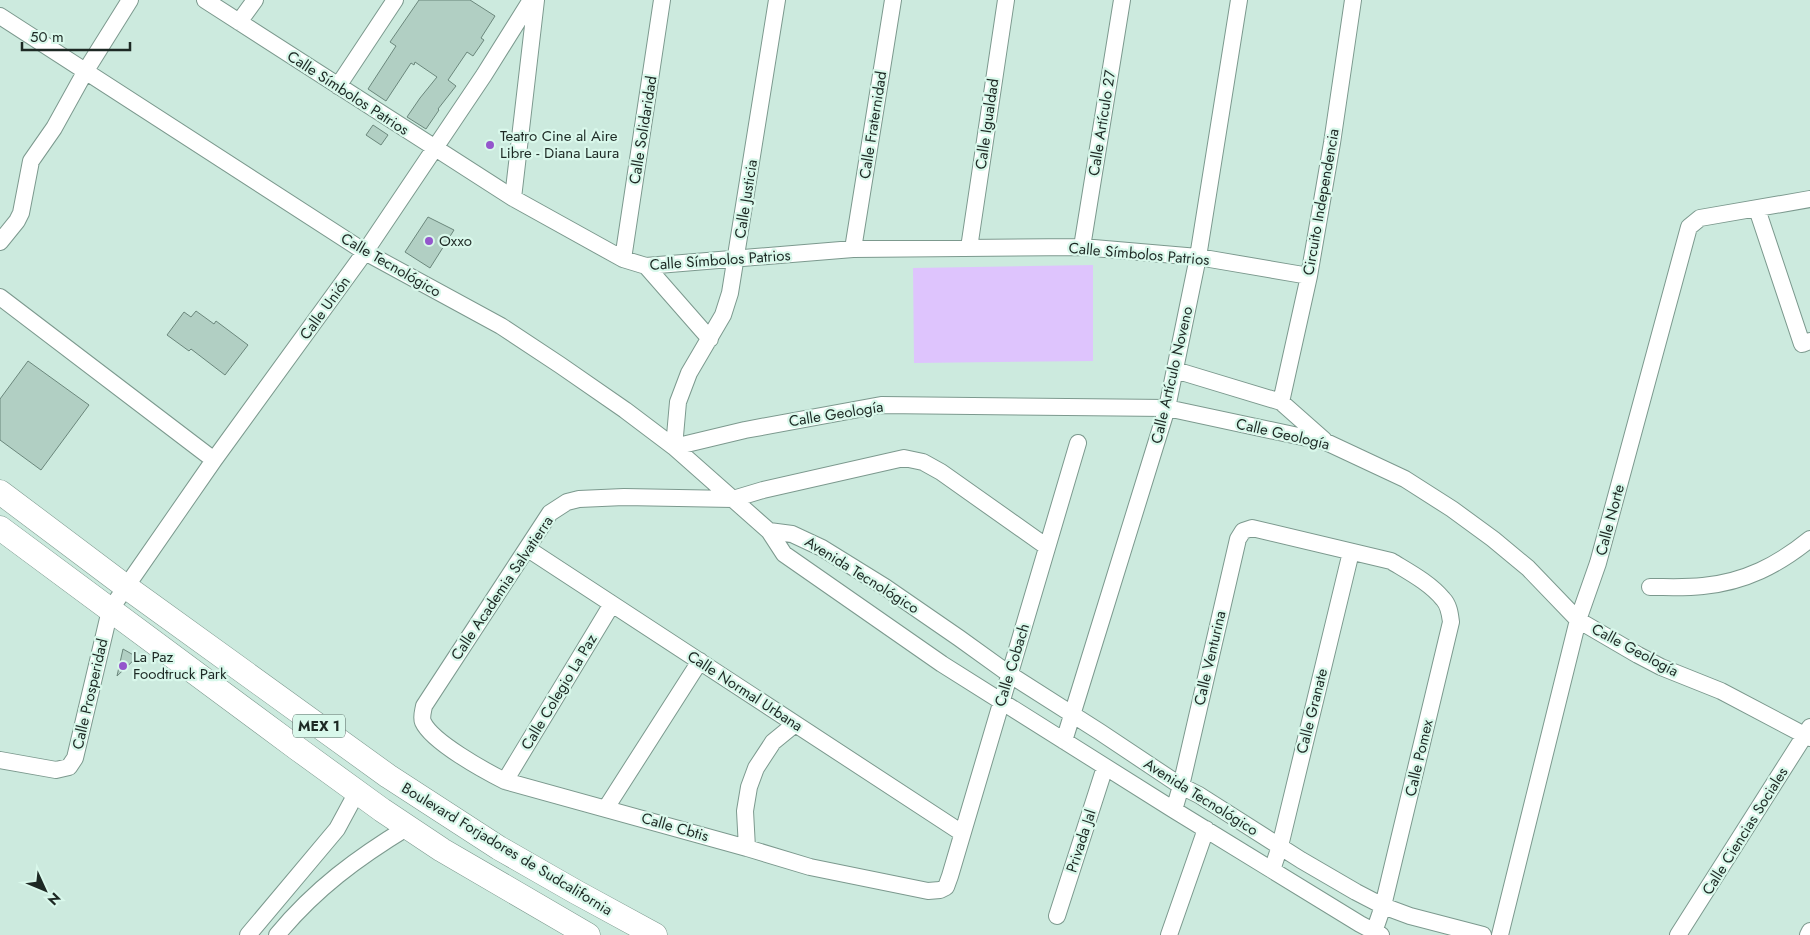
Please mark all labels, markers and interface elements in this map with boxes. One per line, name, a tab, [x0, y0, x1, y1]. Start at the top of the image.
scale bar	[22, 20, 130, 52]
text: 50 m	[30, 26, 64, 48]
street label: Calle Símbolos Patrios	[283, 45, 413, 141]
street label: Calle Artículo 27	[1083, 68, 1121, 177]
street label: Calle Fraternidad	[854, 70, 892, 180]
street label: Calle Solidaridad	[624, 74, 662, 186]
street label: Calle Igualdad	[970, 77, 1004, 171]
place label: Teatro Cine al Aire Libre - Diana Laura	[500, 125, 619, 164]
street label: Circuito Independencia	[1297, 127, 1345, 277]
marker: Teatro Cine al Aire Libre - Diana Laura	[484, 139, 496, 151]
street label: Calle Justicia	[729, 158, 763, 240]
street label: Calle Tecnológico	[337, 227, 445, 303]
place label: Oxxo	[439, 230, 472, 252]
marker: Oxxo	[423, 235, 435, 247]
street label: Calle Símbolos Patrios	[1068, 237, 1210, 271]
street label: Calle Símbolos Patrios	[649, 244, 791, 276]
street label: Calle Unión	[294, 272, 356, 344]
street label: Calle Artículo Noveno	[1146, 304, 1198, 446]
street label: Calle Geología	[787, 396, 885, 432]
street label: Calle Geología	[1234, 413, 1332, 455]
street label: Calle Norte	[1590, 482, 1630, 558]
street label: Calle Academia Salvatierra	[445, 511, 559, 665]
street label: Avenida Tecnológico	[801, 531, 923, 619]
street label: Calle Venturina	[1188, 608, 1232, 708]
street label: Calle Geología	[1588, 618, 1682, 682]
street label: Calle Cobach	[989, 621, 1035, 709]
street label: Calle Colegio La Paz	[516, 630, 602, 754]
street label: Calle Prosperidad	[67, 636, 113, 752]
street label: Calle Normal Urbana	[683, 645, 807, 737]
place label: La Paz Foodtruck Park	[133, 646, 227, 685]
marker: La Paz Foodtruck Park	[117, 660, 129, 672]
street label: Calle Granate	[1291, 666, 1333, 756]
road number: MEX 1	[293, 714, 345, 738]
street label: Calle Pomex	[1400, 717, 1439, 799]
street label: Avenida Tecnológico	[1140, 753, 1262, 841]
street label: Calle Ciencias Sociales	[1697, 763, 1793, 899]
street label: Boulevard Forjadores de Sudcalifornia	[397, 777, 617, 921]
street label: Calle Cbtis	[639, 807, 711, 847]
street label: Privada Jal	[1060, 807, 1102, 875]
north arrow	[20, 865, 70, 915]
text: N	[43, 888, 65, 910]

